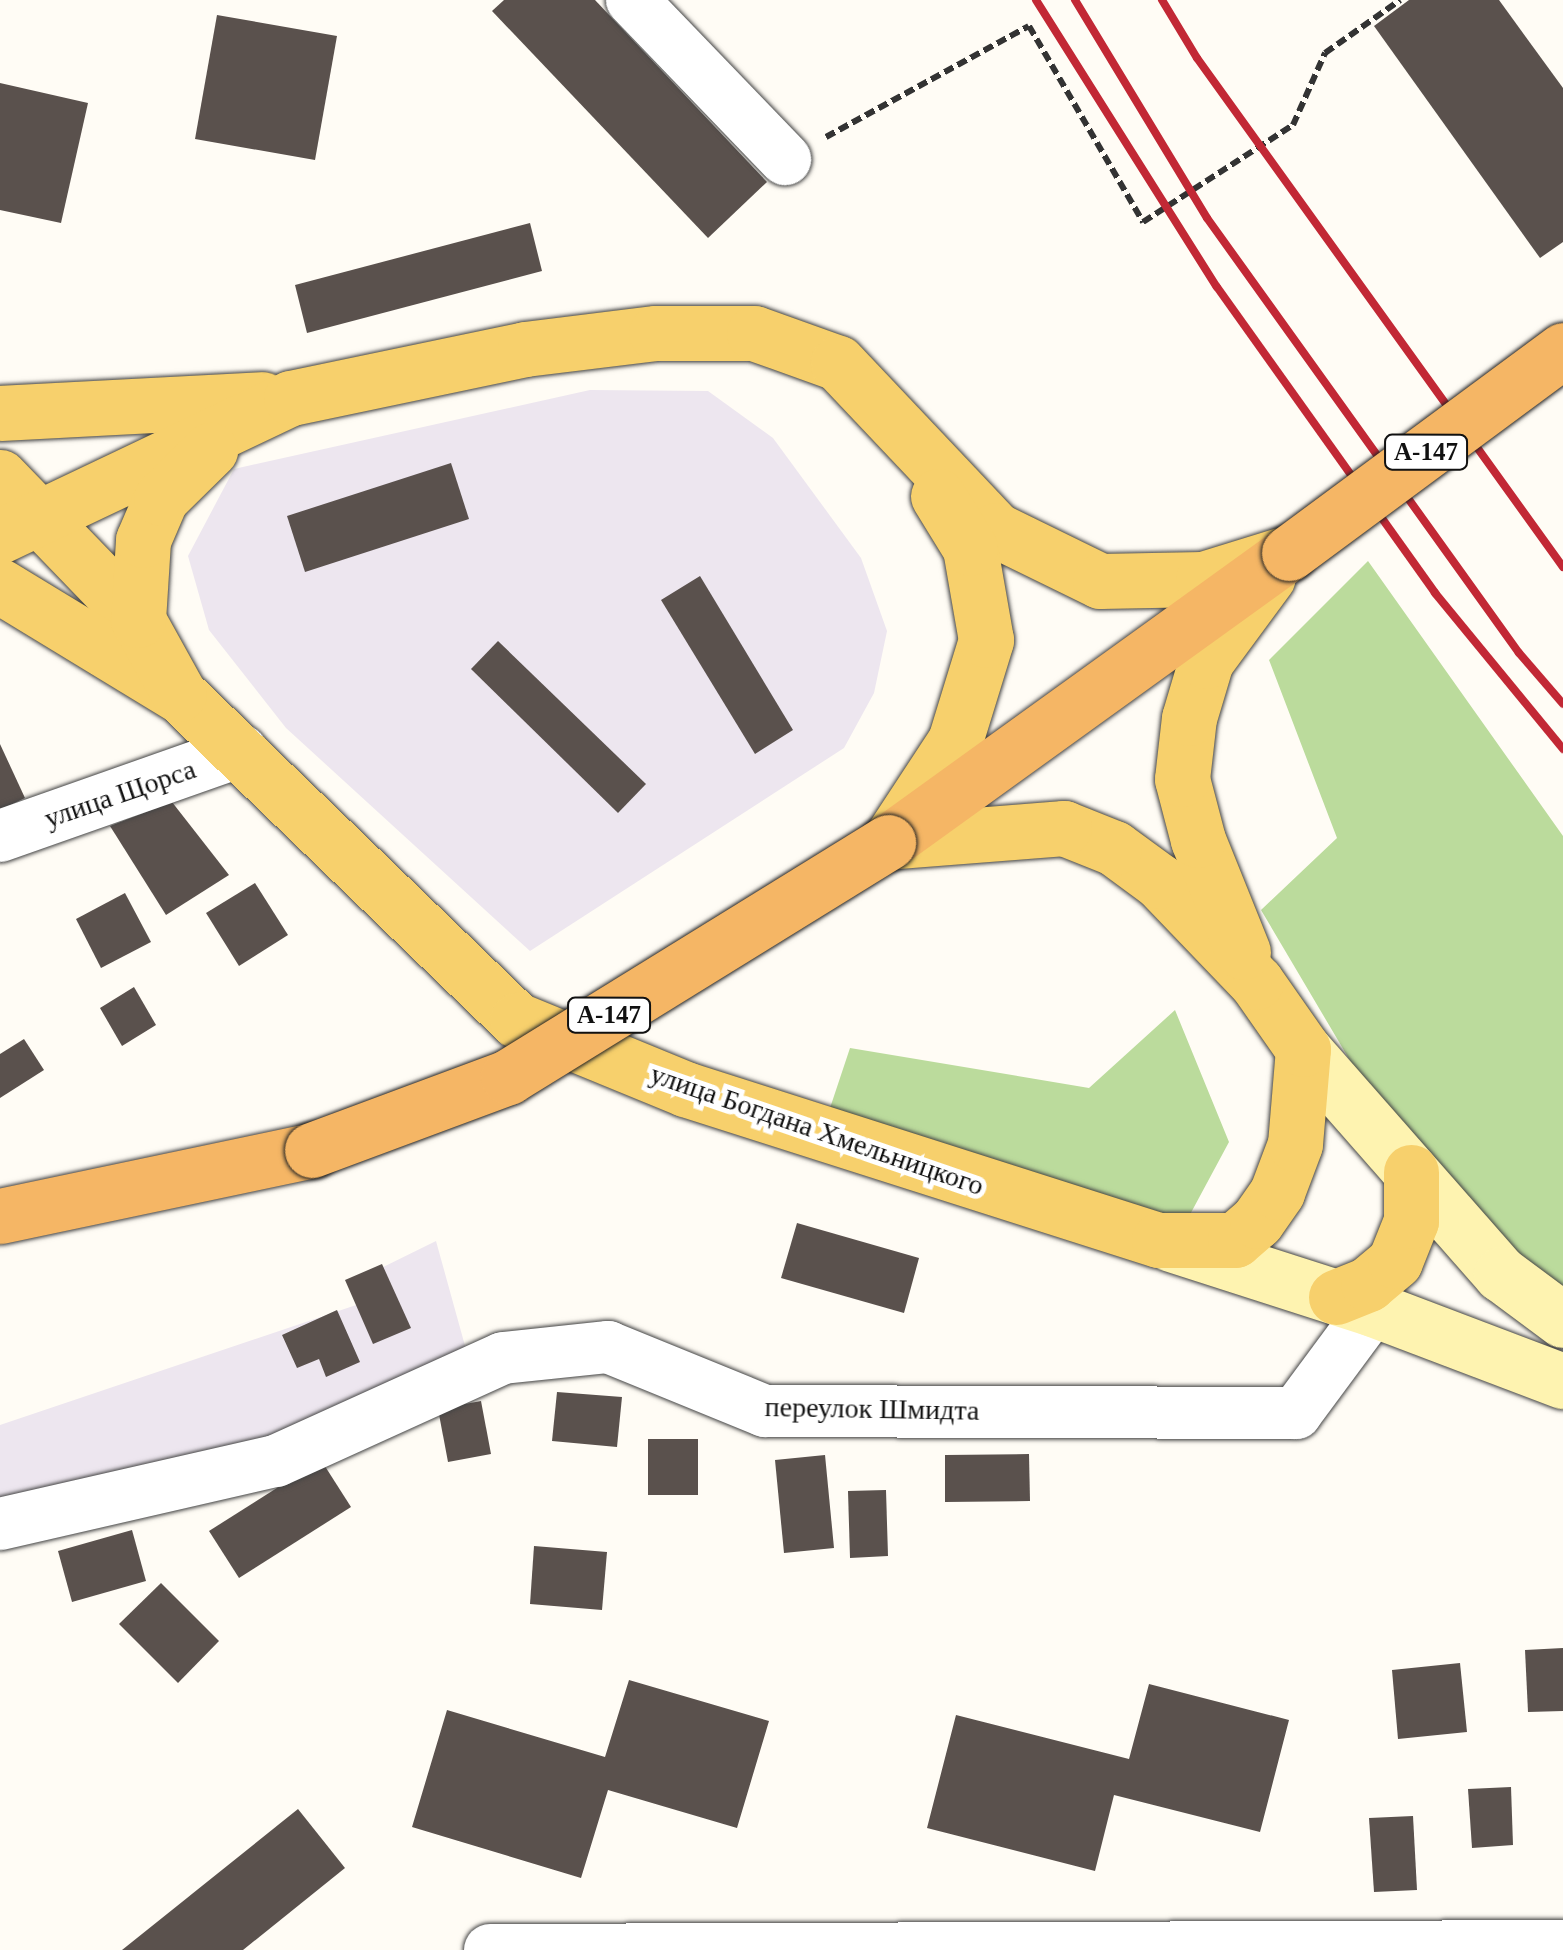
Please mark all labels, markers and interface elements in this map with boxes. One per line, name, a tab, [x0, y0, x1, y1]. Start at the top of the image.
road number: А-147	[1384, 432, 1468, 472]
street label: улица Щорса	[40, 752, 200, 836]
road number: А-147	[566, 995, 652, 1035]
street label: улица Богдана Хмельницкого	[646, 1057, 988, 1203]
street label: переулок Шмидта	[764, 1390, 980, 1428]

